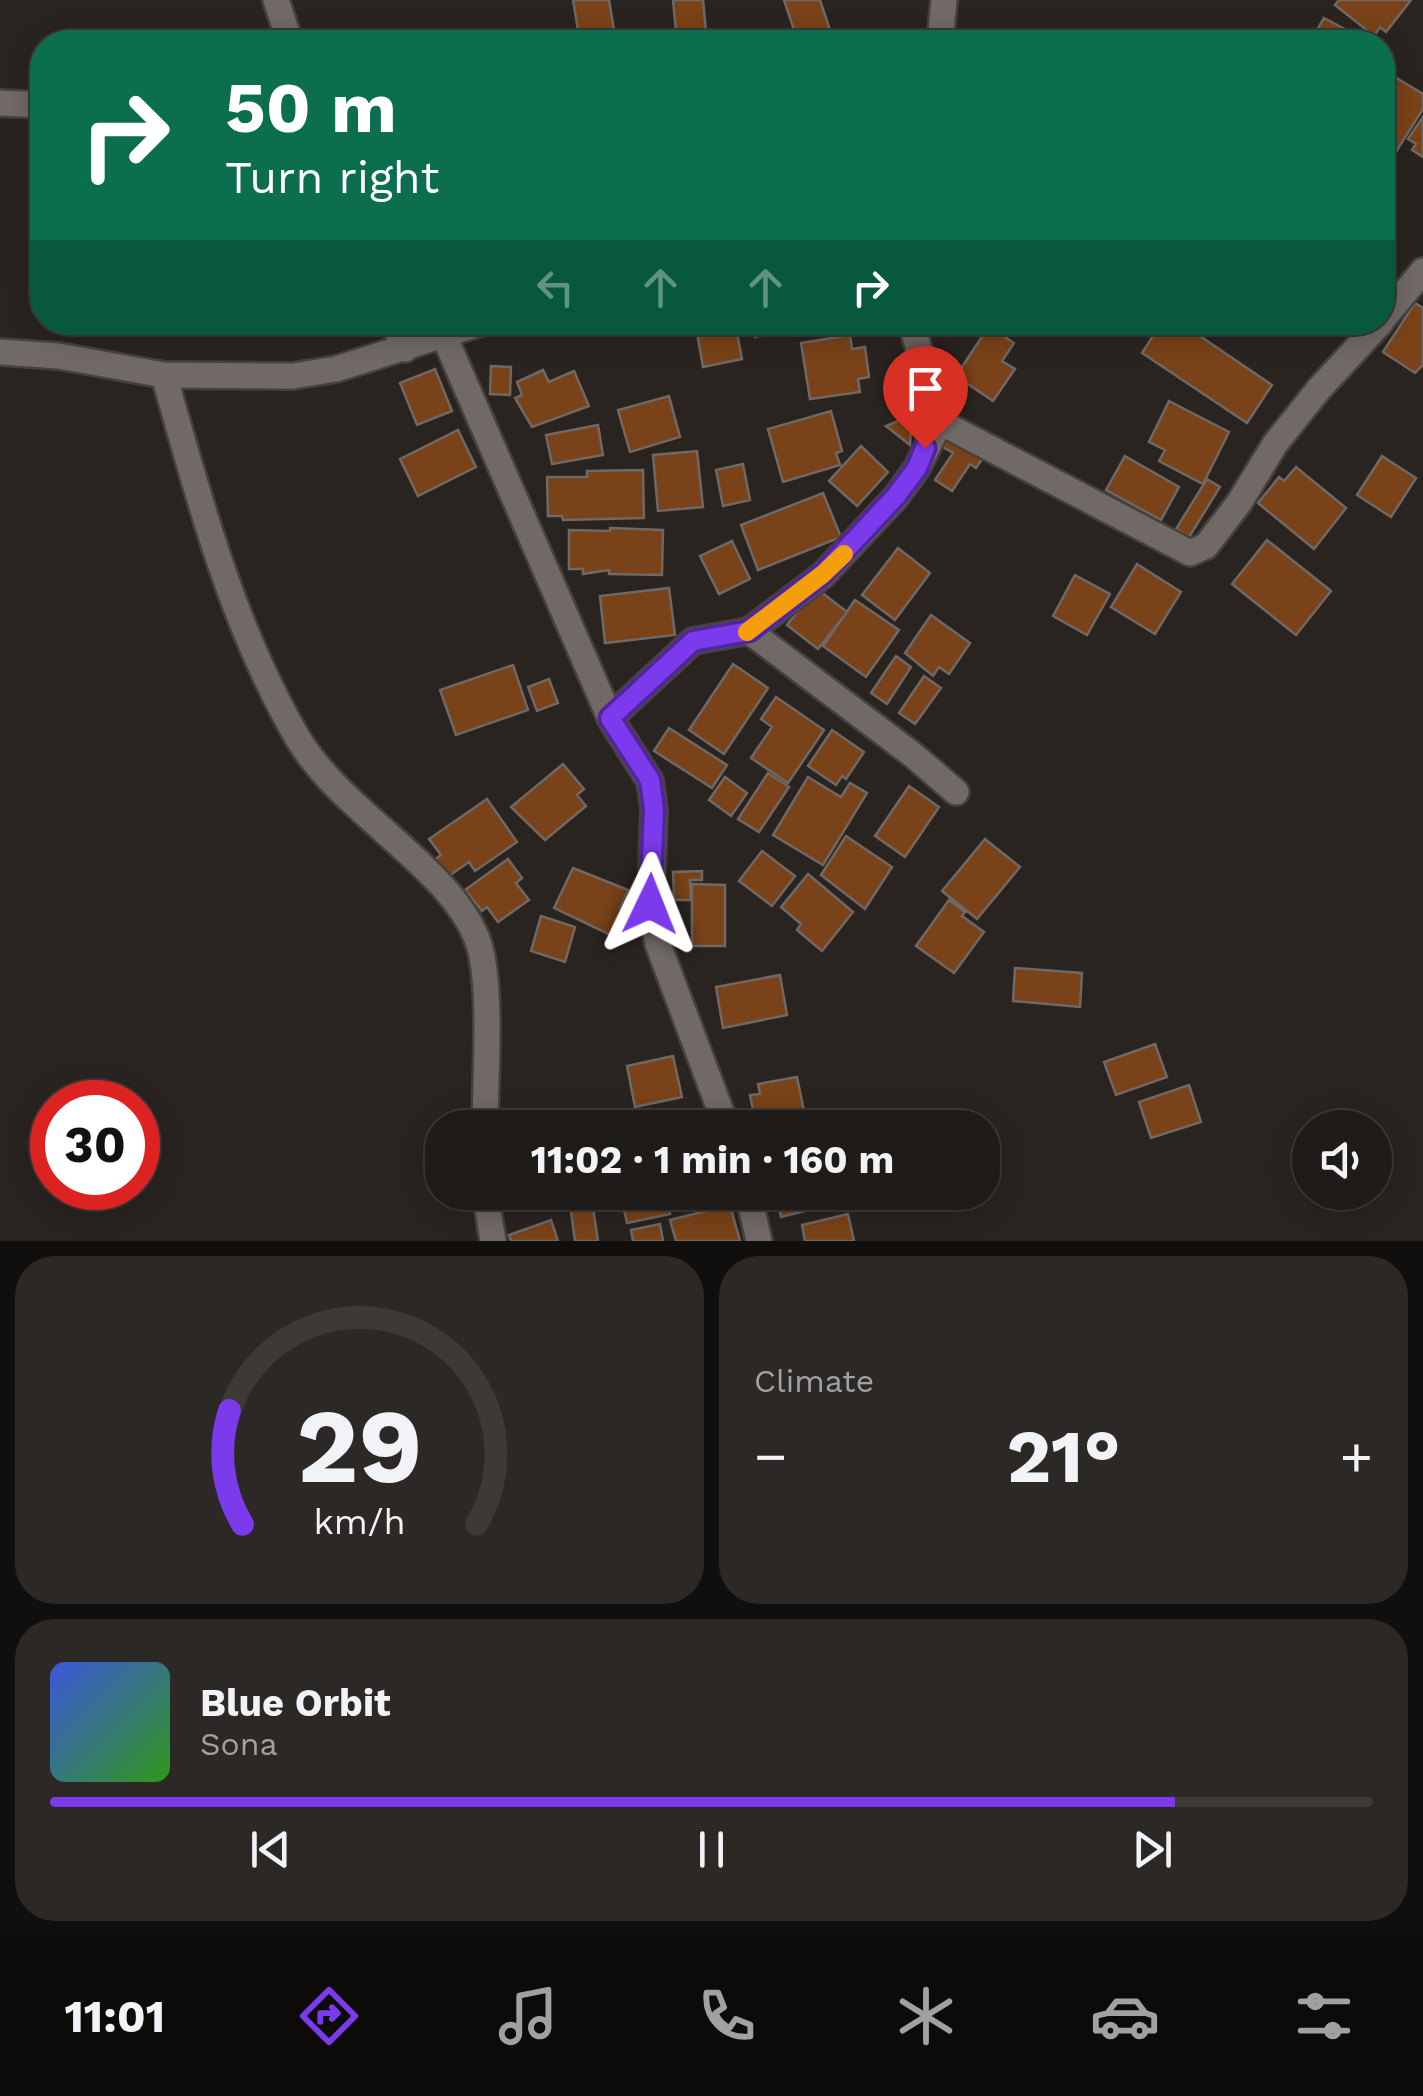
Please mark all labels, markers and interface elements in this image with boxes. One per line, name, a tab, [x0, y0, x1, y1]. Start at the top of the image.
text: 50 m	[225, 67, 397, 149]
icon: right	[60, 70, 190, 200]
text: Turn right	[225, 151, 439, 204]
icon: left	[528, 260, 583, 315]
icon: ahead	[633, 260, 688, 315]
icon: ahead	[738, 260, 793, 315]
icon: right	[843, 260, 898, 315]
pin	[883, 346, 968, 449]
icon: arrive	[898, 361, 953, 416]
position arrow	[598, 852, 702, 956]
speed limit sign: 30	[30, 1080, 160, 1210]
map controls	[1292, 1110, 1392, 1210]
button: sound	[1292, 1110, 1392, 1210]
text: 11:02 · 1 min · 160 m	[531, 1138, 894, 1182]
text: Climate	[754, 1362, 874, 1400]
text: 29	[296, 1385, 423, 1507]
text: 21°	[1006, 1412, 1121, 1500]
text: −	[754, 1424, 787, 1488]
text: +	[1340, 1424, 1373, 1488]
text: km/h	[313, 1501, 406, 1543]
text: Blue Orbit	[200, 1681, 391, 1725]
text: Sona	[200, 1725, 278, 1763]
icon: previous	[243, 1822, 298, 1877]
icon: pause	[684, 1822, 739, 1877]
icon: next	[1125, 1822, 1180, 1877]
icon: directions	[294, 1981, 364, 2051]
icon: music	[493, 1981, 563, 2051]
icon: phone	[692, 1981, 762, 2051]
icon: climate	[891, 1981, 961, 2051]
icon: car	[1090, 1981, 1160, 2051]
icon: filters	[1289, 1981, 1359, 2051]
text: 11:01	[64, 1990, 165, 2043]

